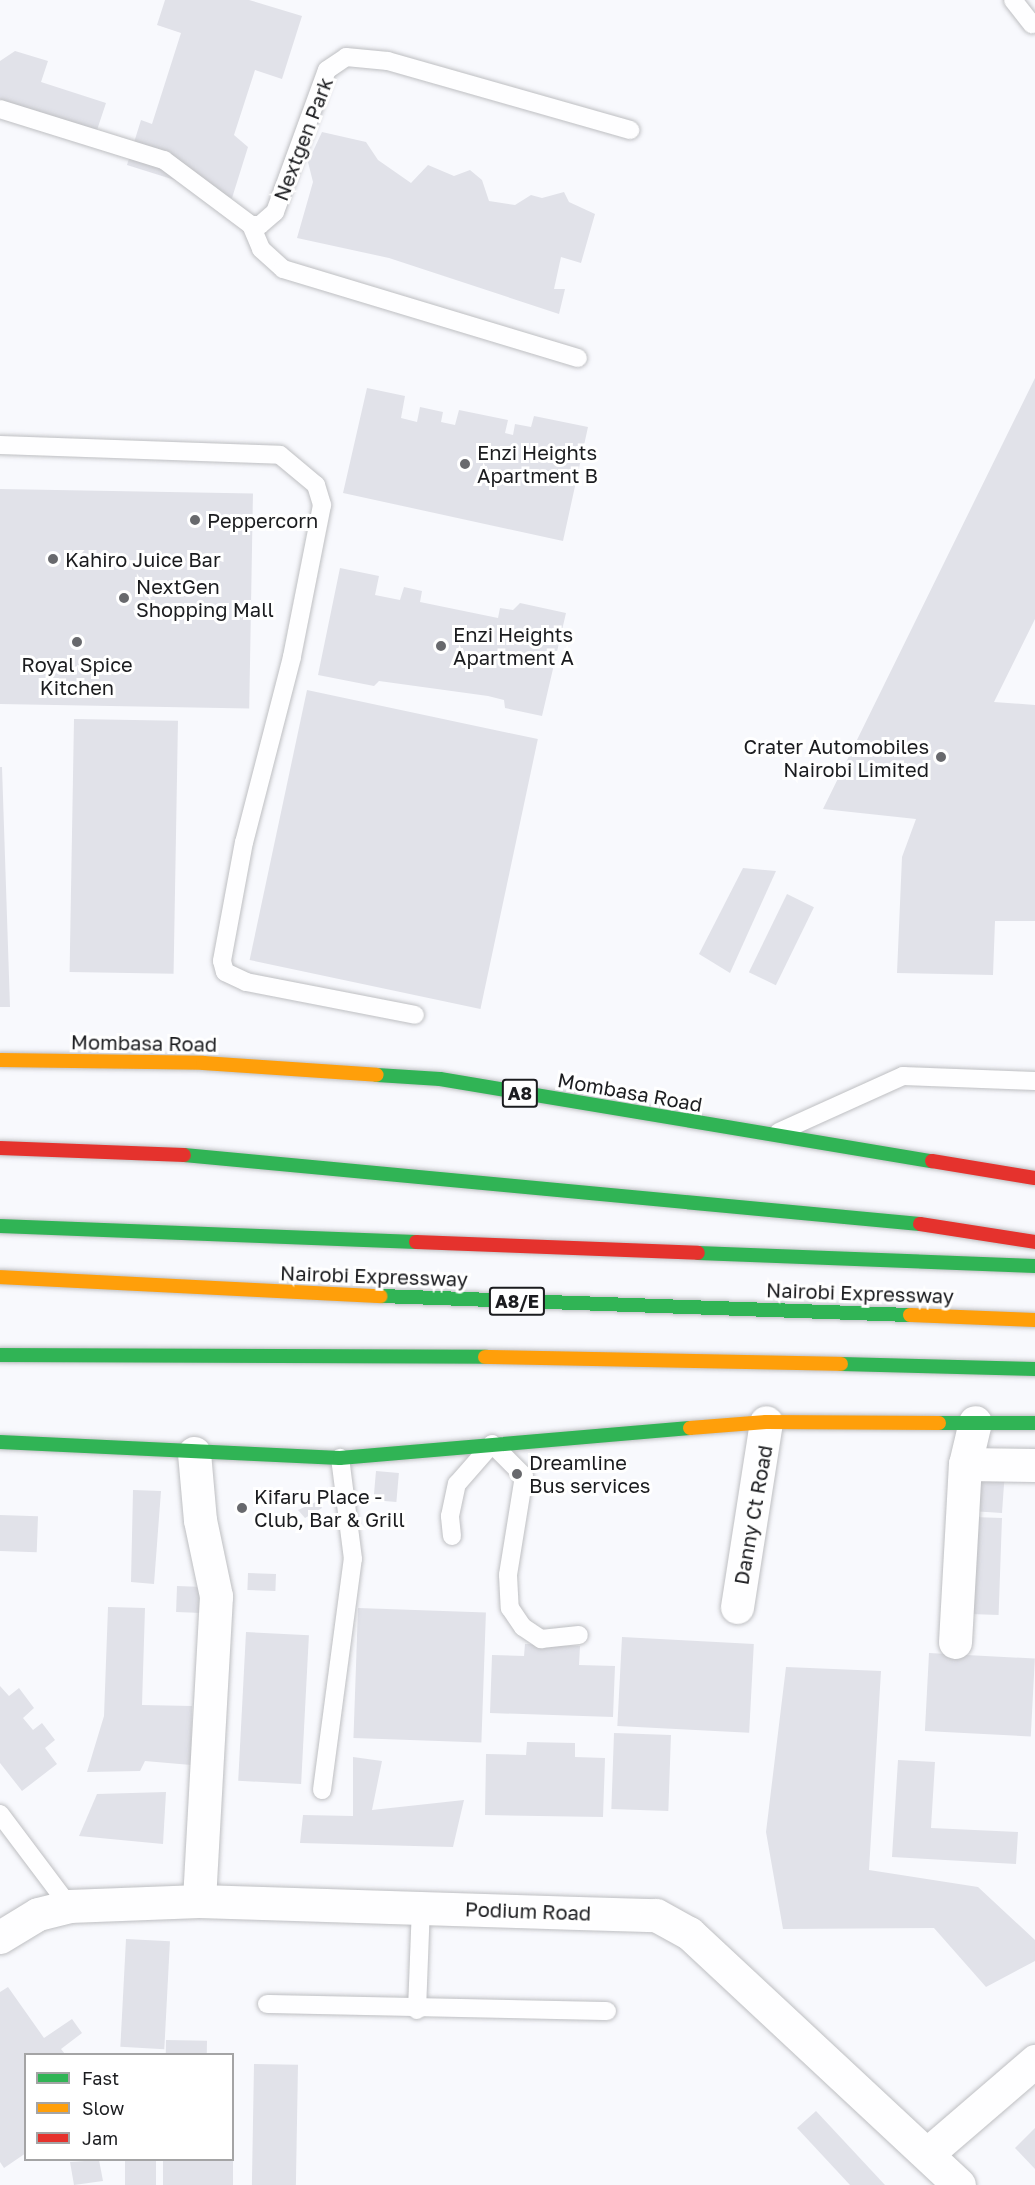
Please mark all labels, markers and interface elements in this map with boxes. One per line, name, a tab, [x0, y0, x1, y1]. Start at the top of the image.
street label: Nextgen Park	[268, 74, 338, 204]
place label: Enzi Heights Apartment B	[477, 440, 598, 487]
marker: Enzi Heights Apartment B	[458, 457, 472, 471]
place label: Peppercorn	[207, 508, 318, 532]
marker: Peppercorn	[188, 513, 202, 527]
place label: Kahiro Juice Bar	[65, 547, 221, 571]
marker: Kahiro Juice Bar	[46, 552, 60, 566]
place label: NextGen Shopping Mall	[136, 574, 274, 621]
marker: NextGen Shopping Mall	[117, 591, 131, 605]
place label: Enzi Heights Apartment A	[453, 622, 574, 669]
marker: Royal Spice Kitchen	[70, 635, 84, 649]
marker: Enzi Heights Apartment A	[434, 639, 448, 653]
place label: Royal Spice Kitchen	[21, 652, 133, 699]
place label: Crater Automobiles Nairobi Limited	[743, 734, 929, 781]
marker: Crater Automobiles Nairobi Limited	[934, 750, 948, 764]
street label: Mombasa Road	[71, 1030, 217, 1056]
street label: Mombasa Road	[556, 1067, 704, 1117]
road number: A8	[500, 1078, 540, 1108]
street label: Nairobi Expressway	[280, 1261, 468, 1291]
street label: Nairobi Expressway	[766, 1278, 954, 1308]
road number: A8/E	[488, 1286, 546, 1316]
street label: Danny Ct Road	[729, 1443, 777, 1587]
place label: Dreamline Bus services	[529, 1450, 650, 1497]
marker: Dreamline Bus services	[510, 1467, 524, 1481]
place label: Kifaru Place - Club, Bar & Grill	[254, 1484, 405, 1531]
marker: Kifaru Place - Club, Bar & Grill	[235, 1501, 249, 1515]
street label: Podium Road	[464, 1897, 592, 1925]
legend	[24, 2053, 234, 2161]
text: Fast	[82, 2067, 119, 2089]
text: Slow	[82, 2097, 124, 2119]
text: Jam	[82, 2127, 118, 2149]

